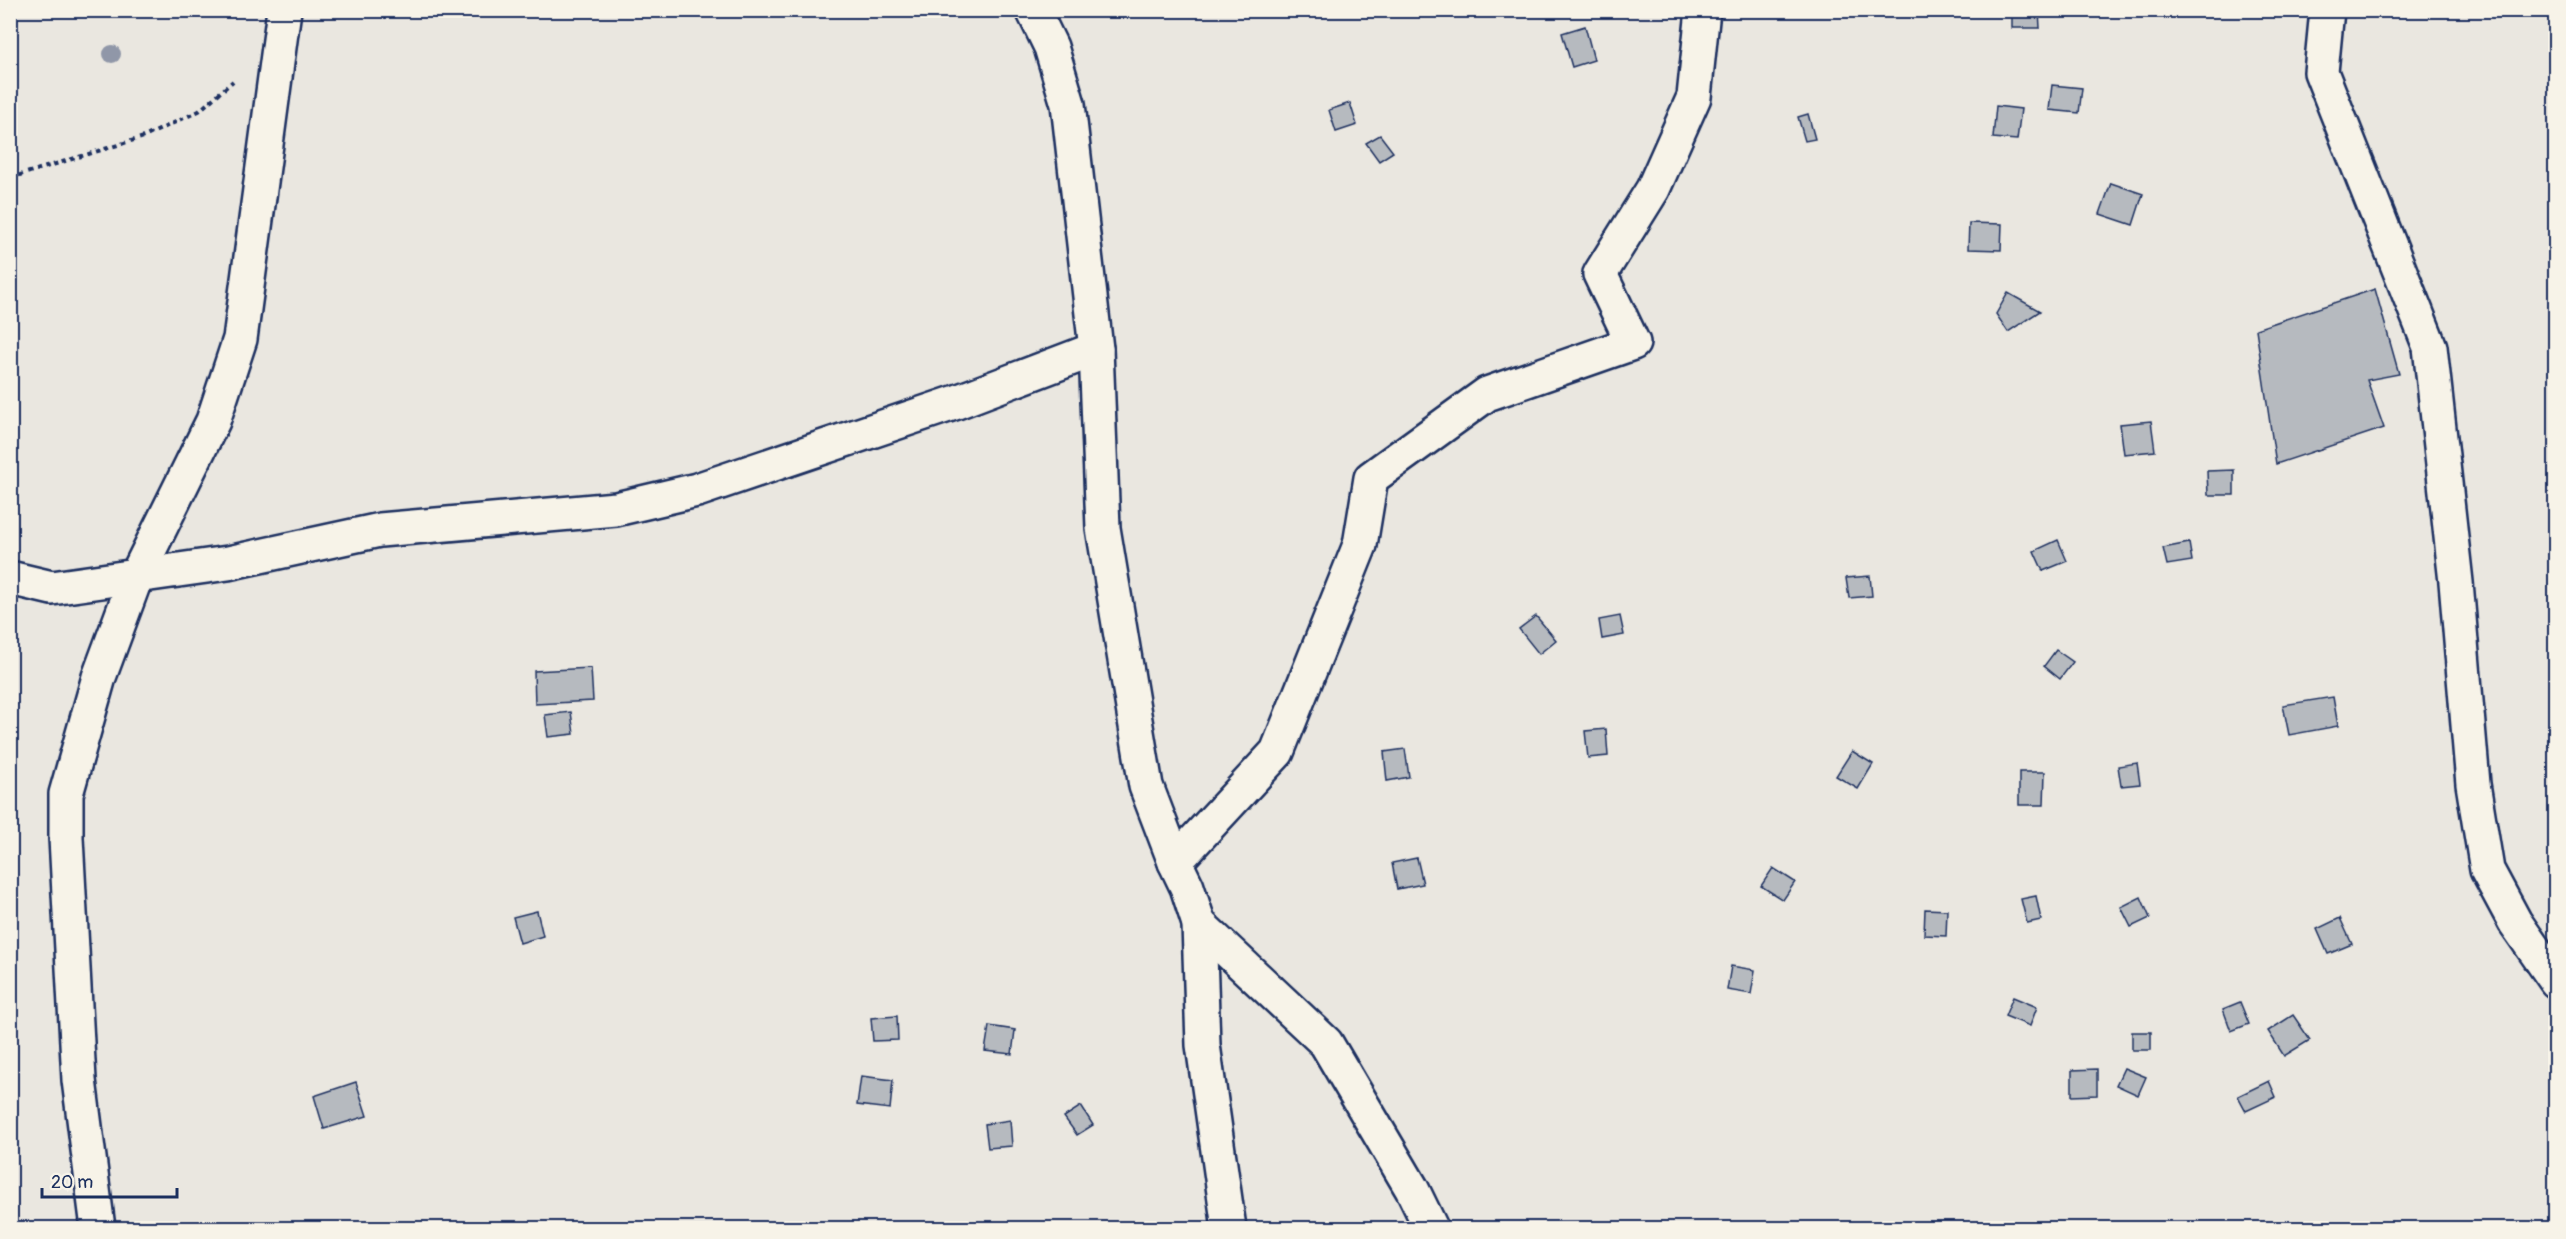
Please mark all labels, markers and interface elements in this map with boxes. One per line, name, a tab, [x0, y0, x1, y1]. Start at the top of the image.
scale bar	[42, 1161, 177, 1199]
text: 20 m	[51, 1171, 93, 1194]

